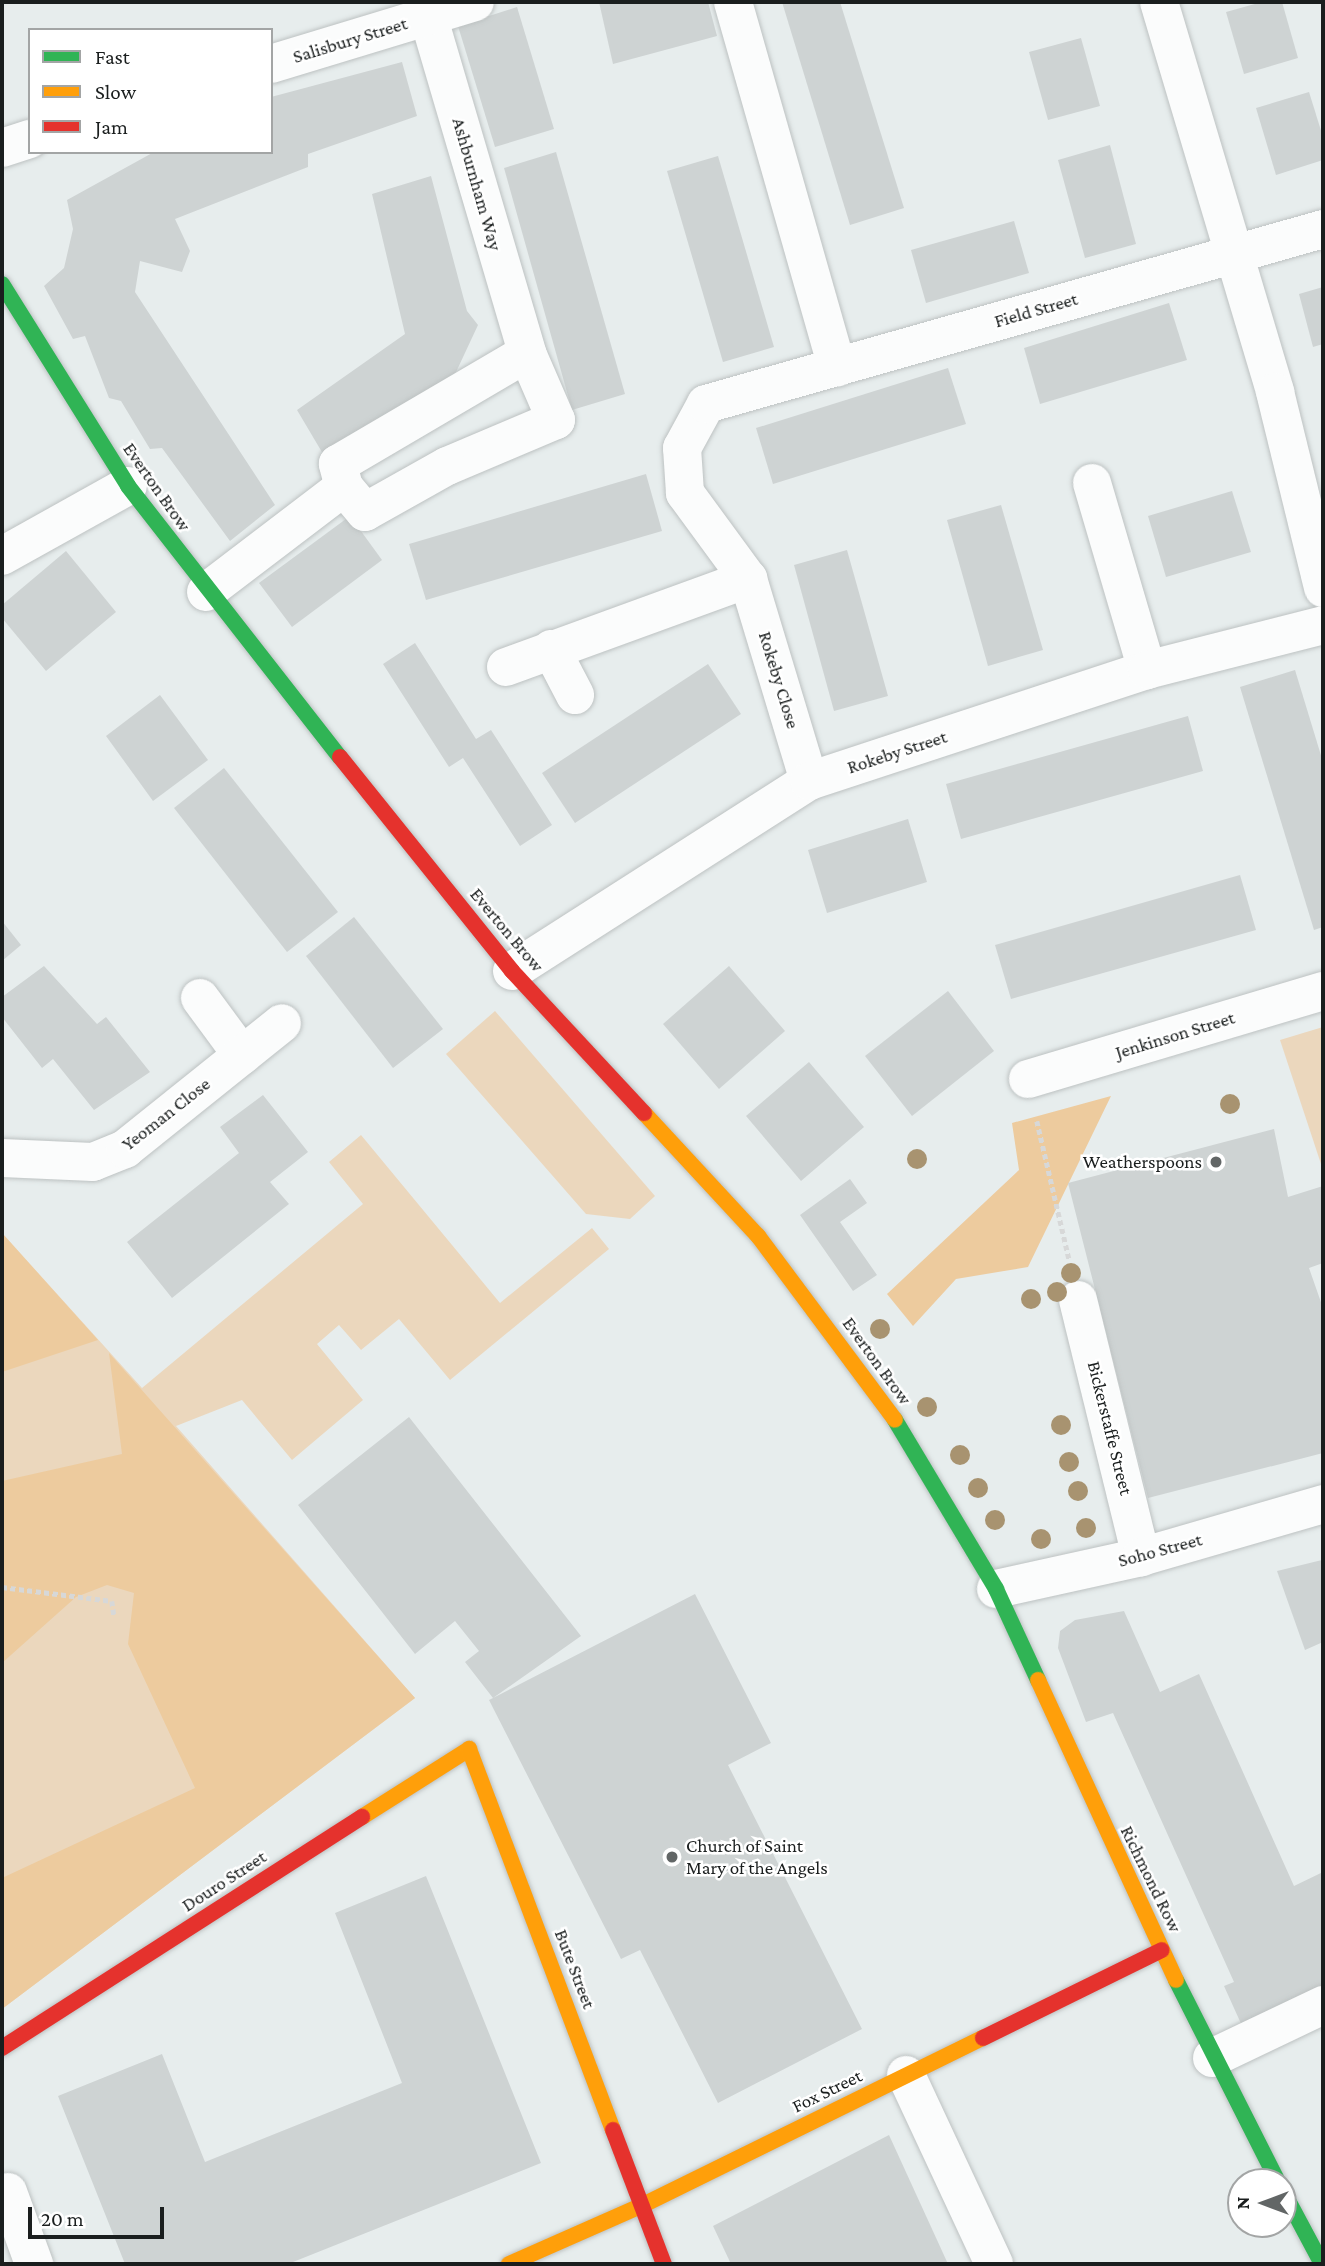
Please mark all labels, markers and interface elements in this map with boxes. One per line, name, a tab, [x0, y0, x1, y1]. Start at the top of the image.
street label: Salisbury Street	[290, 12, 410, 68]
legend	[28, 28, 273, 154]
text: Fast	[95, 45, 130, 69]
text: Slow	[95, 80, 136, 104]
text: Jam	[95, 115, 128, 139]
street label: Ashburnham Way	[447, 115, 507, 253]
street label: Field Street	[992, 287, 1080, 333]
street label: Everton Brow	[118, 438, 196, 536]
street label: Rokeby Close	[753, 629, 805, 731]
street label: Rokeby Street	[844, 725, 950, 779]
street label: Everton Brow	[465, 883, 549, 977]
street label: Jenkinson Street	[1113, 1006, 1237, 1064]
street label: Yeoman Close	[117, 1072, 215, 1156]
place label: Weatherspoons	[1083, 1151, 1202, 1173]
marker: Weatherspoons	[1208, 1154, 1224, 1170]
street label: Everton Brow	[837, 1313, 917, 1409]
street label: Bickerstaffe Street	[1082, 1359, 1138, 1497]
street label: Soho Street	[1116, 1528, 1204, 1572]
street label: Richmond Row	[1115, 1822, 1187, 1936]
place label: Church of Saint Mary of the Angels	[686, 1835, 828, 1879]
street label: Douro Street	[178, 1845, 270, 1917]
marker: Church of Saint Mary of the Angels	[664, 1849, 680, 1865]
street label: Bute Street	[549, 1926, 601, 2012]
street label: Fox Street	[788, 2064, 866, 2118]
north arrow	[1227, 2168, 1297, 2238]
scale bar	[32, 2192, 168, 2236]
text: N	[1232, 2197, 1253, 2209]
text: 20 m	[41, 2207, 84, 2231]

